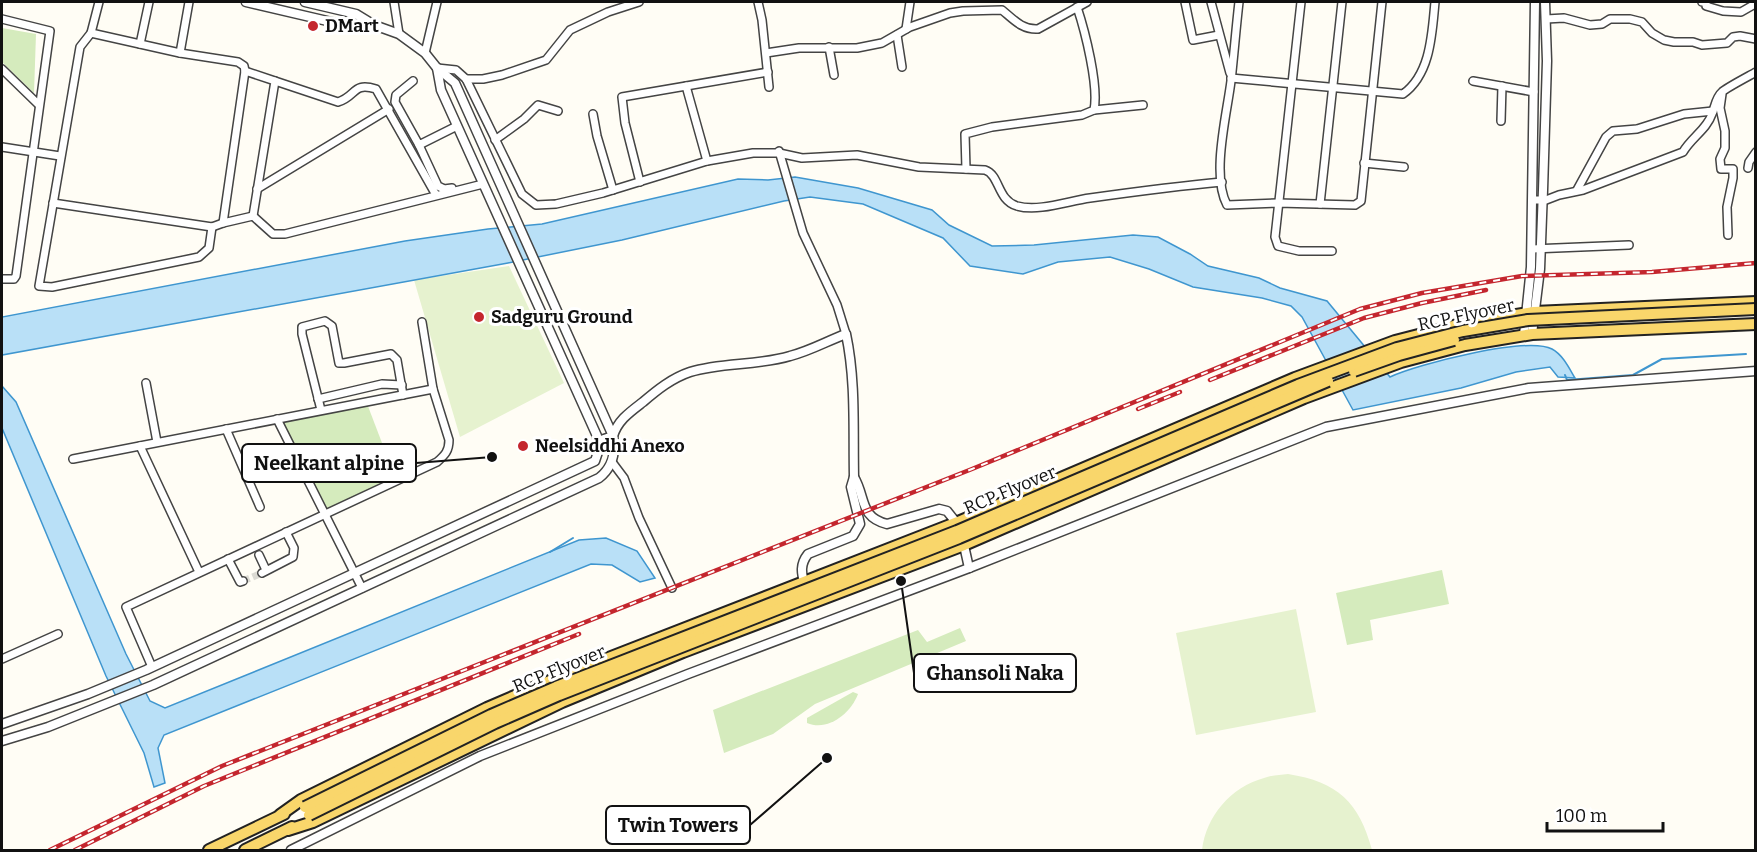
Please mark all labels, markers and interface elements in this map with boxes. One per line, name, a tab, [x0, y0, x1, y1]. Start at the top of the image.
place label: DMart	[325, 15, 379, 37]
marker: DMart	[306, 19, 320, 33]
street label: RCP Flyover	[1416, 294, 1516, 336]
place label: Sadguru Ground	[491, 306, 633, 328]
marker: Sadguru Ground	[472, 310, 486, 324]
place label: Neelsiddhi Anexo	[535, 435, 685, 457]
marker: Neelsiddhi Anexo	[516, 439, 530, 453]
callout: Neelkant alpine	[242, 444, 416, 482]
text: Neelkant alpine	[254, 451, 404, 475]
street label: RCP Flyover	[960, 461, 1060, 519]
street label: RCP Flyover	[509, 640, 609, 698]
callout: Ghansoli Naka	[914, 654, 1076, 692]
text: Ghansoli Naka	[926, 661, 1064, 685]
scale bar	[1547, 795, 1662, 833]
text: 100 m	[1556, 805, 1607, 827]
callout: Twin Towers	[606, 806, 750, 844]
text: Twin Towers	[618, 813, 739, 837]

